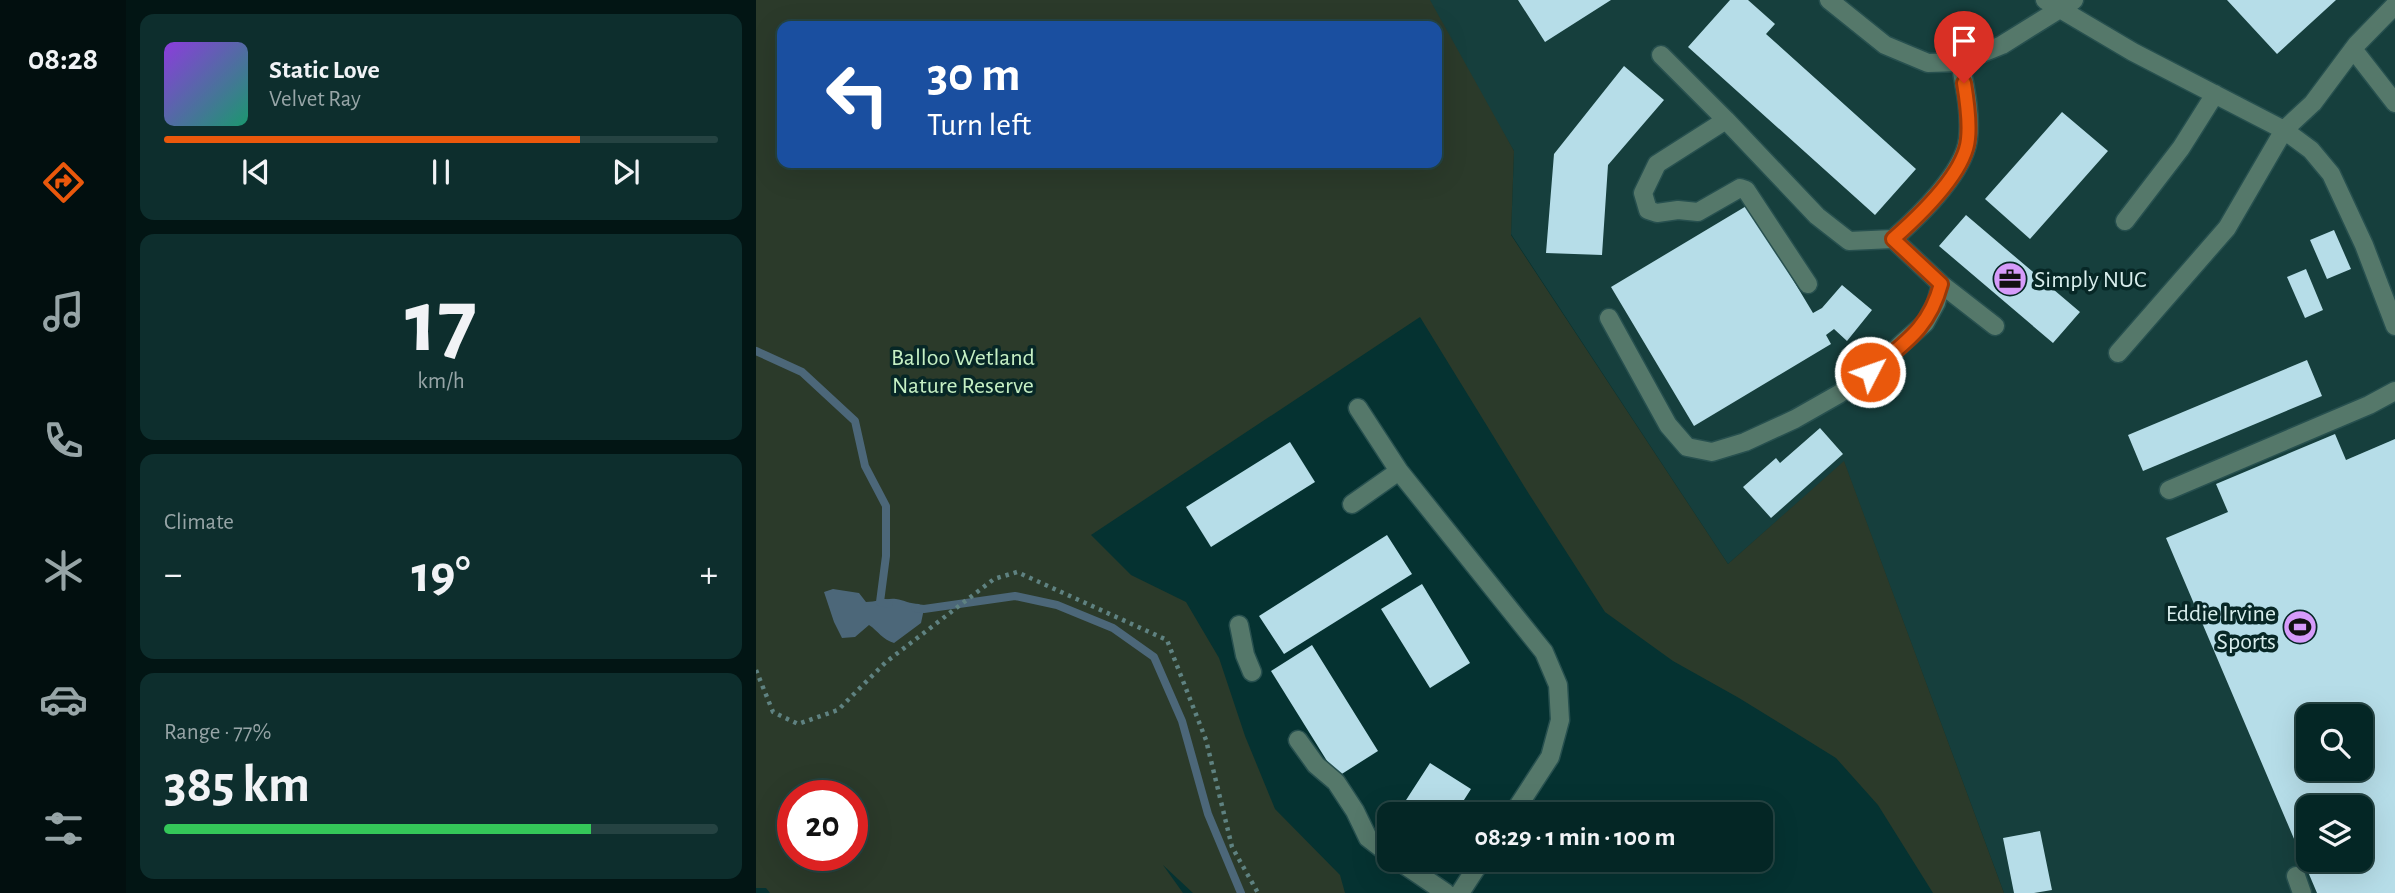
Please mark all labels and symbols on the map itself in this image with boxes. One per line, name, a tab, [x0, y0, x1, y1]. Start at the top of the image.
pin	[1934, 11, 1994, 83]
office icon: Simply NUC	[1991, 260, 2029, 298]
place label: Simply NUC	[2034, 268, 2147, 292]
position arrow	[1833, 335, 1907, 409]
park label: Balloo Wetland Nature Reserve	[891, 346, 1035, 398]
place label: Eddie Irvine Sports	[2166, 602, 2276, 654]
sports icon: Eddie Irvine Sports	[2281, 608, 2319, 646]
speed limit sign: 20	[777, 780, 868, 871]

